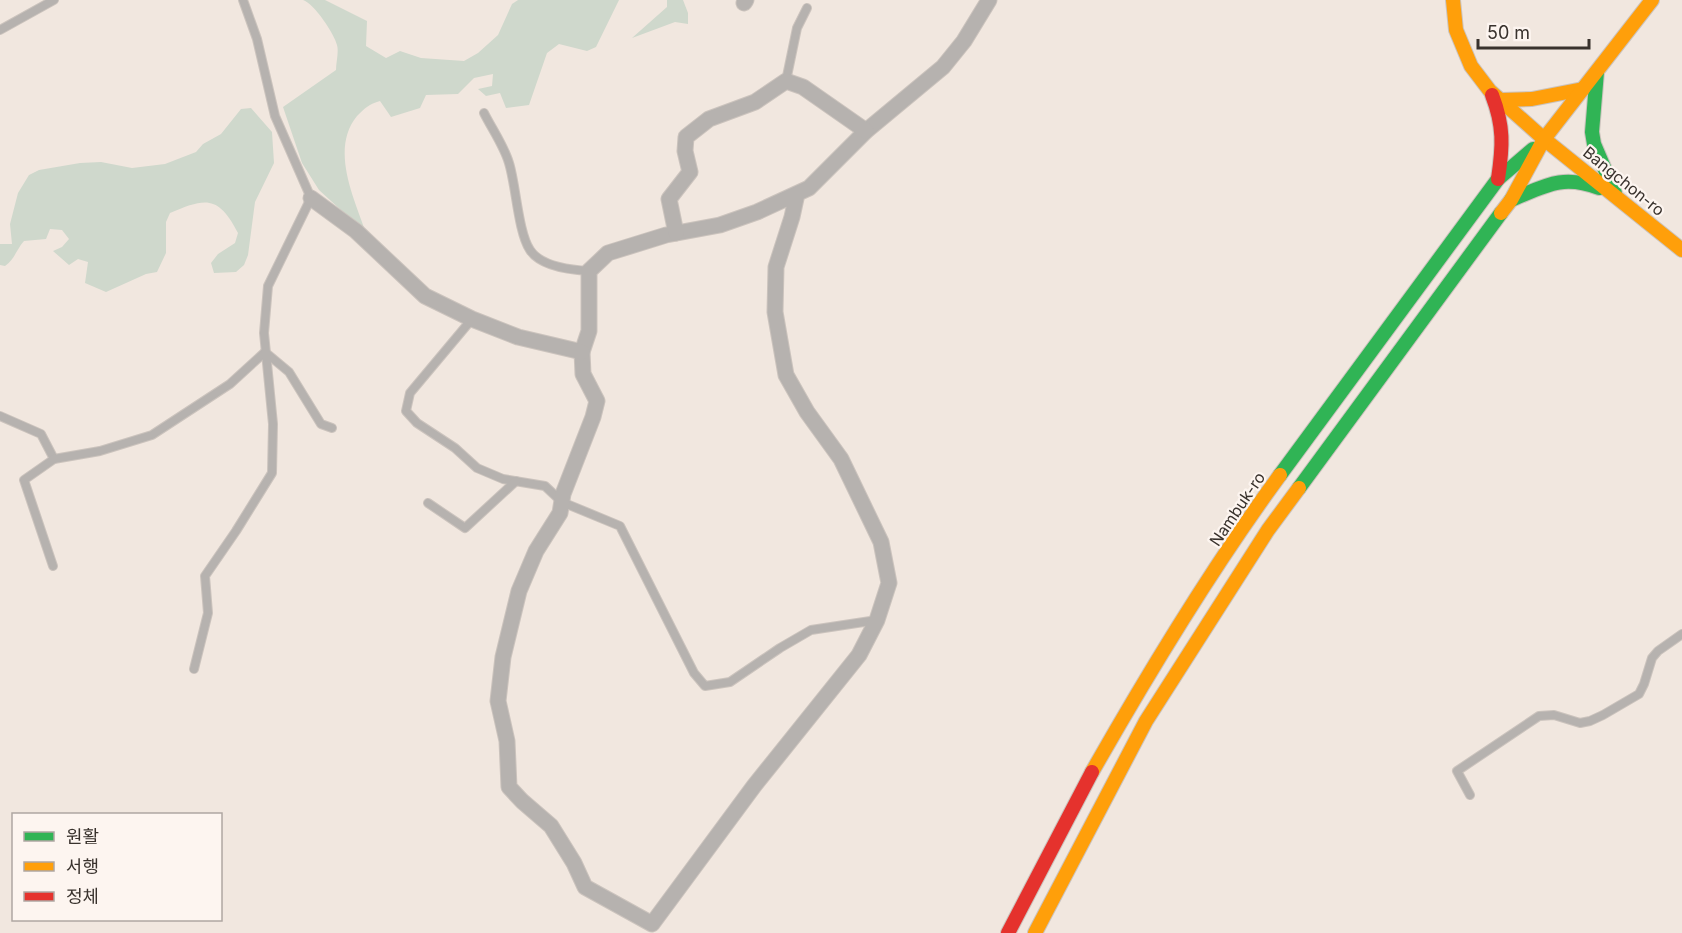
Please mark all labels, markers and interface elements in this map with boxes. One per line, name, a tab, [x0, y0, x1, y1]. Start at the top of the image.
scale bar	[1478, 12, 1589, 50]
text: 50 m	[1487, 22, 1530, 43]
street label: Bangchon-ro	[1579, 142, 1669, 220]
street label: Nambuk-ro	[1205, 468, 1269, 550]
legend	[12, 813, 222, 921]
text: 원활	[66, 826, 99, 847]
text: 서행	[66, 856, 99, 877]
text: 정체	[66, 886, 99, 907]

